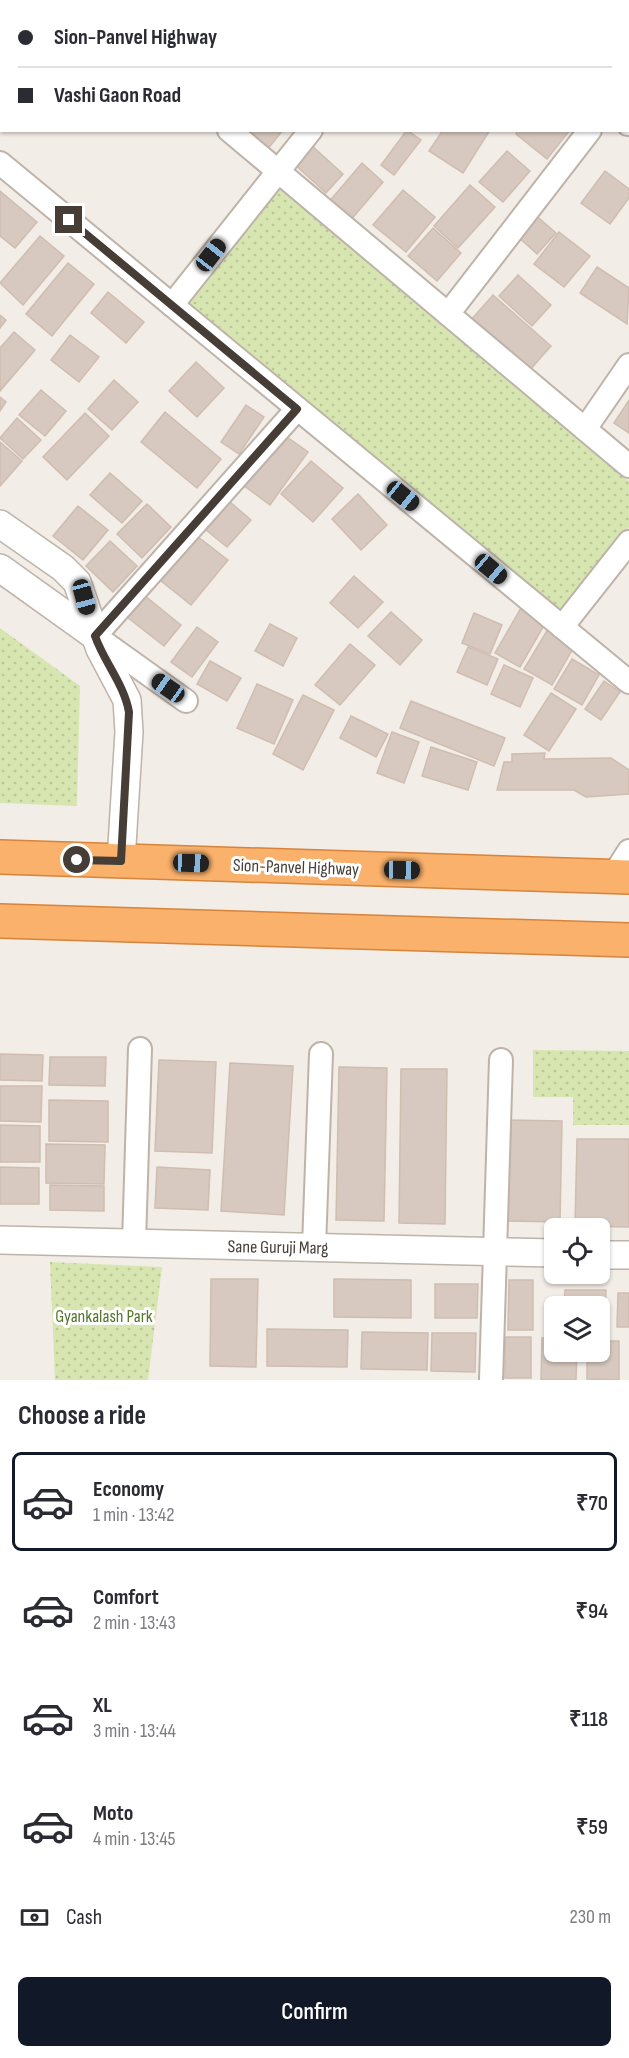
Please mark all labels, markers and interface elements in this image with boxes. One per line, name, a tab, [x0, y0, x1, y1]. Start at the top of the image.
text: Sion-Panvel Highway	[54, 24, 217, 51]
text: Vashi Gaon Road	[54, 82, 181, 109]
route end	[55, 206, 82, 233]
car	[193, 235, 229, 275]
car	[383, 478, 423, 514]
car	[471, 551, 511, 587]
car	[71, 577, 97, 617]
car	[148, 670, 188, 706]
route start	[63, 846, 90, 873]
car	[173, 853, 209, 873]
street label: Sion-Panvel Highway	[233, 855, 359, 880]
car	[384, 861, 420, 879]
map controls	[544, 1218, 610, 1362]
button: locate	[544, 1218, 610, 1284]
street label: Sane Guruji Marg	[228, 1236, 328, 1259]
button: layers	[544, 1296, 610, 1362]
park label: Gyankalash Park	[55, 1306, 153, 1327]
text: Choose a ride	[18, 1400, 146, 1432]
icon: car	[21, 1475, 75, 1529]
text: Economy	[93, 1476, 164, 1503]
text: ₹70	[576, 1490, 608, 1517]
text: 1 min · 13:42	[93, 1503, 175, 1527]
icon: car	[21, 1583, 75, 1637]
text: Comfort	[93, 1584, 159, 1611]
text: ₹94	[575, 1598, 608, 1625]
text: 2 min · 13:43	[93, 1611, 176, 1635]
icon: car	[21, 1691, 75, 1745]
text: XL	[93, 1692, 112, 1719]
text: ₹118	[569, 1706, 608, 1733]
text: 3 min · 13:44	[93, 1719, 176, 1743]
icon: car	[21, 1799, 75, 1853]
text: Moto	[93, 1800, 133, 1827]
text: ₹59	[576, 1814, 608, 1841]
text: 4 min · 13:45	[93, 1827, 176, 1851]
icon: cash	[18, 1901, 51, 1934]
text: Cash	[66, 1904, 102, 1931]
text: 230 m	[569, 1905, 611, 1929]
button: Confirm	[18, 1977, 611, 2046]

